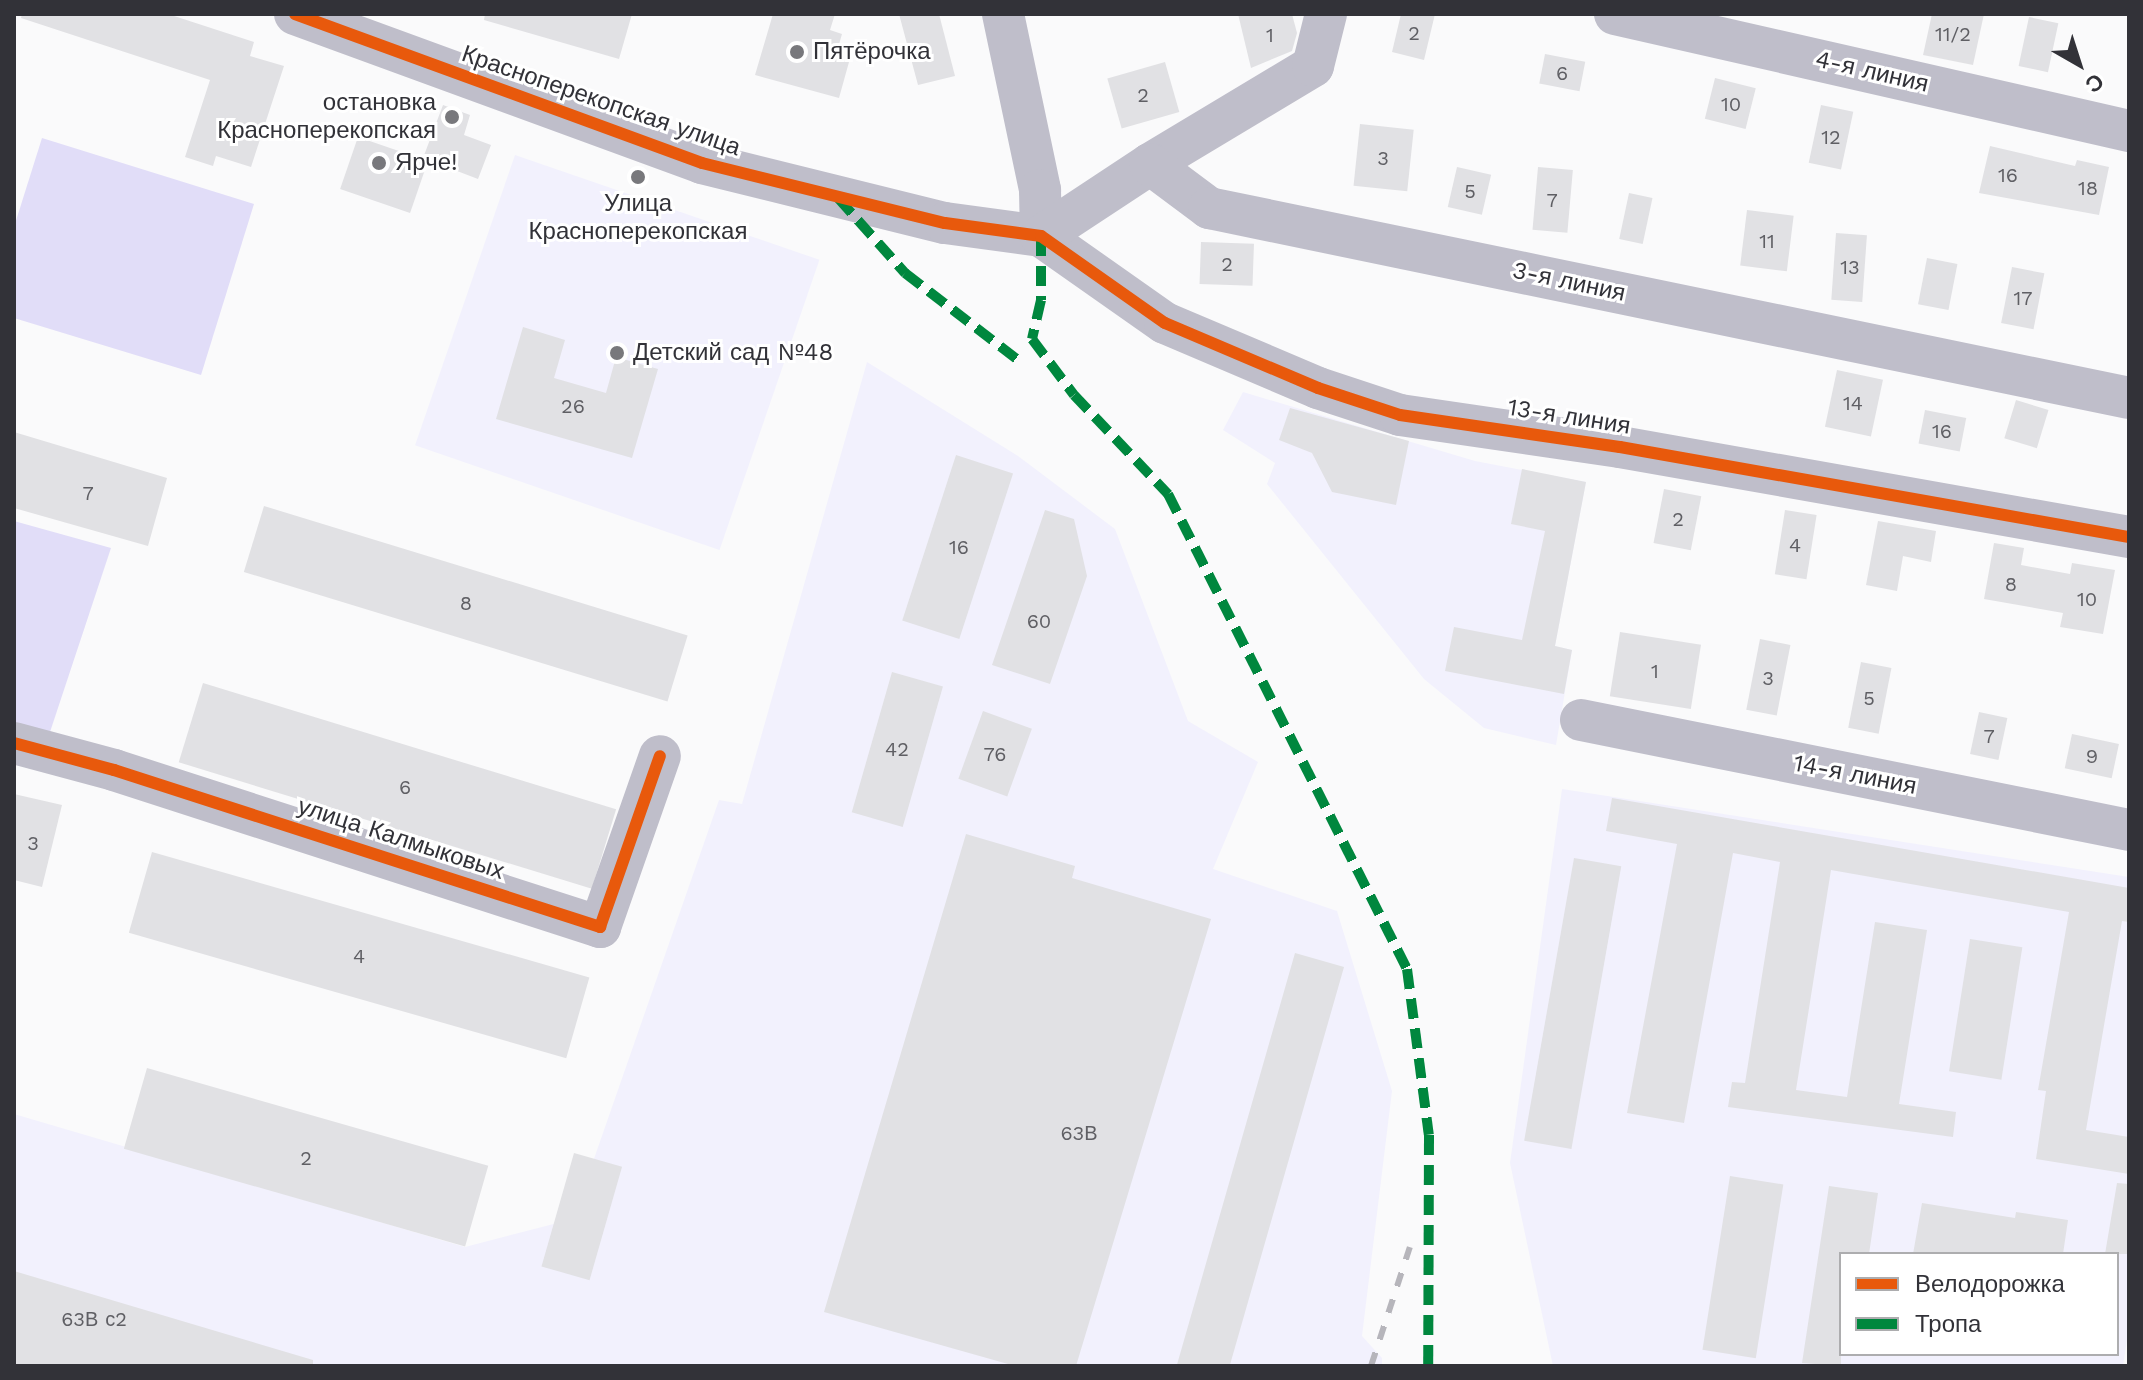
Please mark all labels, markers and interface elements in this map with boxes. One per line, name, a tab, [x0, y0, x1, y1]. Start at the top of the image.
house number: 2	[1408, 21, 1420, 45]
house number: 11/2	[1935, 22, 1971, 46]
house number: 1	[1266, 23, 1274, 47]
north arrow	[2039, 24, 2119, 104]
place label: Пятёрочка	[813, 38, 931, 66]
street label: Красноперекопская улица	[458, 40, 744, 162]
marker: Пятёрочка	[788, 43, 806, 61]
street label: 4-я линия	[1813, 45, 1931, 99]
house number: 6	[1556, 61, 1568, 85]
text: С	[2080, 68, 2108, 98]
house number: 2	[1137, 83, 1149, 107]
place label: остановка Красноперекопская	[217, 89, 436, 145]
house number: 10	[1721, 92, 1741, 116]
marker: остановка Красноперекопская	[443, 108, 461, 126]
house number: 12	[1821, 125, 1841, 149]
house number: 3	[1377, 146, 1389, 170]
place label: Ярче!	[395, 149, 458, 177]
marker: Ярче!	[370, 154, 388, 172]
house number: 16	[1998, 163, 2018, 187]
marker: Улица Красноперекопская	[629, 168, 647, 186]
house number: 18	[2078, 176, 2098, 200]
house number: 5	[1464, 179, 1476, 203]
house number: 7	[1546, 188, 1558, 212]
place label: Улица Красноперекопская	[529, 190, 747, 246]
house number: 11	[1759, 229, 1775, 253]
house number: 2	[1221, 252, 1233, 276]
house number: 13	[1840, 255, 1860, 279]
street label: 3-я линия	[1510, 256, 1628, 308]
house number: 17	[2013, 286, 2033, 310]
place label: Детский сад №48	[633, 339, 833, 367]
marker: Детский сад №48	[608, 344, 626, 362]
house number: 14	[1843, 391, 1863, 415]
street label: 13-я линия	[1506, 393, 1632, 441]
house number: 26	[561, 394, 585, 418]
house number: 16	[1932, 419, 1952, 443]
house number: 7	[82, 481, 94, 505]
house number: 2	[1672, 507, 1684, 531]
house number: 4	[1789, 533, 1801, 557]
house number: 16	[949, 535, 969, 559]
house number: 8	[2005, 572, 2017, 596]
house number: 10	[2077, 587, 2097, 611]
house number: 8	[460, 591, 472, 615]
house number: 60	[1027, 609, 1051, 633]
house number: 1	[1651, 659, 1659, 683]
house number: 3	[1762, 666, 1774, 690]
house number: 5	[1863, 686, 1875, 710]
house number: 7	[1983, 724, 1995, 748]
house number: 42	[885, 737, 909, 761]
house number: 76	[984, 742, 1006, 766]
house number: 9	[2086, 744, 2098, 768]
street label: 14-я линия	[1791, 749, 1919, 801]
house number: 6	[399, 775, 411, 799]
street label: улица Калмыковых	[294, 792, 508, 886]
house number: 3	[27, 831, 39, 855]
house number: 4	[353, 944, 365, 968]
house number: 63В	[1060, 1121, 1098, 1145]
house number: 2	[300, 1146, 312, 1170]
legend	[1839, 1252, 2119, 1356]
text: Велодорожка	[1915, 1270, 2065, 1298]
house number: 63В с2	[61, 1307, 127, 1331]
text: Тропа	[1915, 1310, 1981, 1338]

